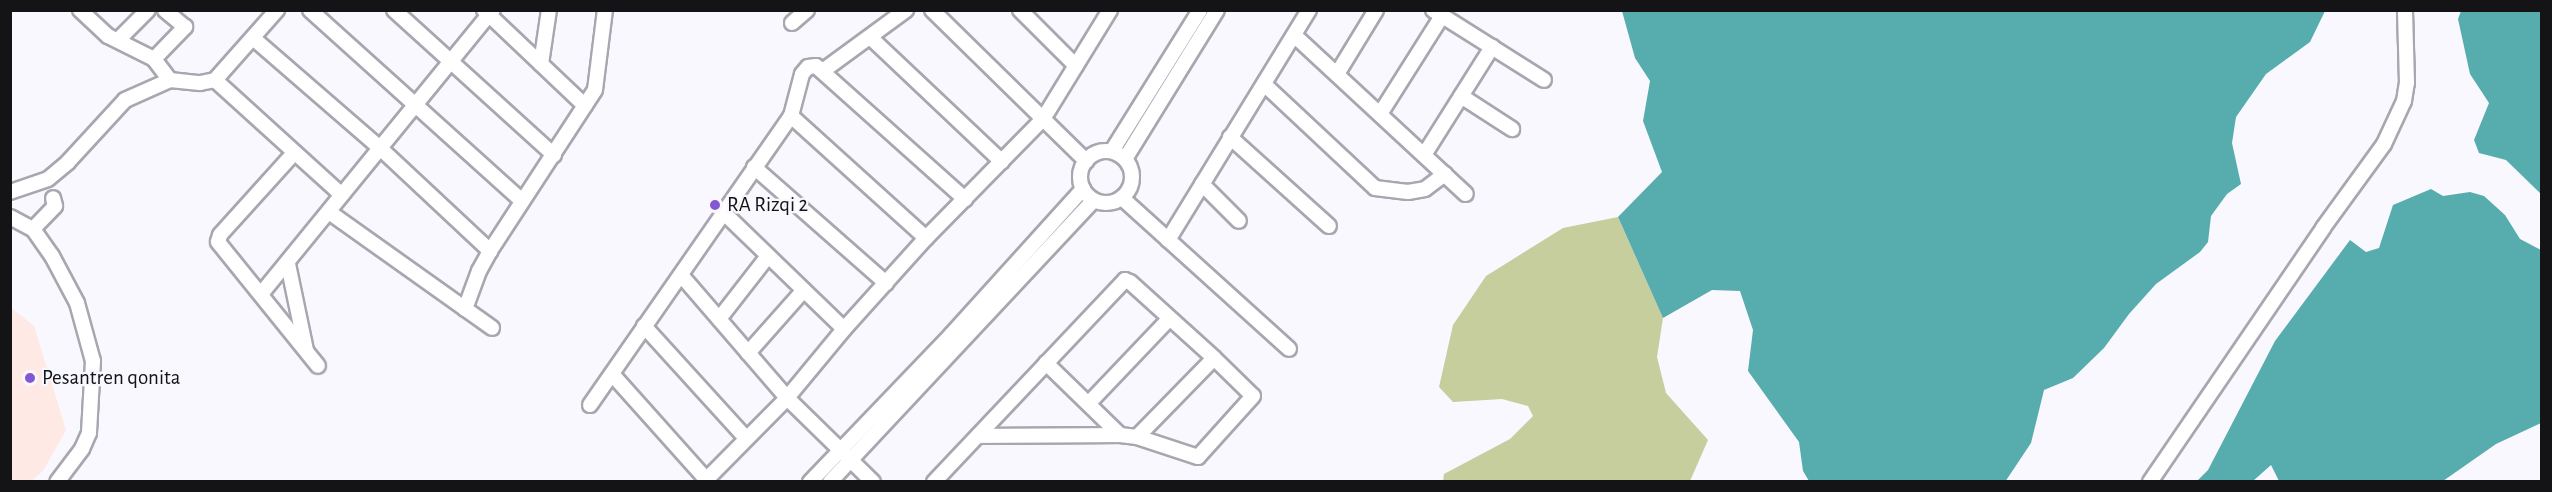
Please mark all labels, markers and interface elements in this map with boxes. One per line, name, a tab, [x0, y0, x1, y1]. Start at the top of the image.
place label: RA Rizqi 2	[727, 192, 808, 218]
marker: RA Rizqi 2	[708, 198, 722, 212]
place label: Pesantren qonita	[42, 365, 180, 391]
marker: Pesantren qonita	[23, 371, 37, 385]

